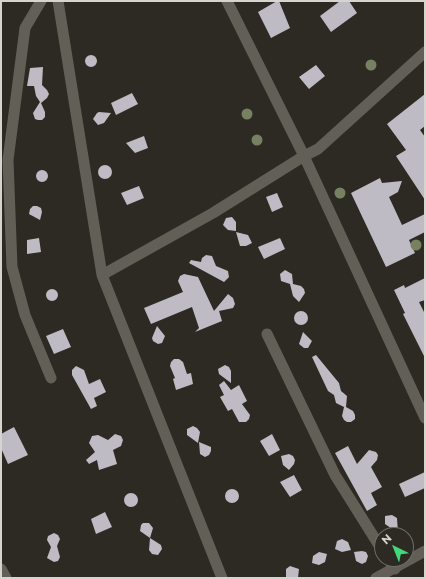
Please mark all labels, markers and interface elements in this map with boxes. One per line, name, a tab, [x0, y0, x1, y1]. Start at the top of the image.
north arrow	[374, 527, 414, 567]
text: N	[378, 531, 395, 547]

